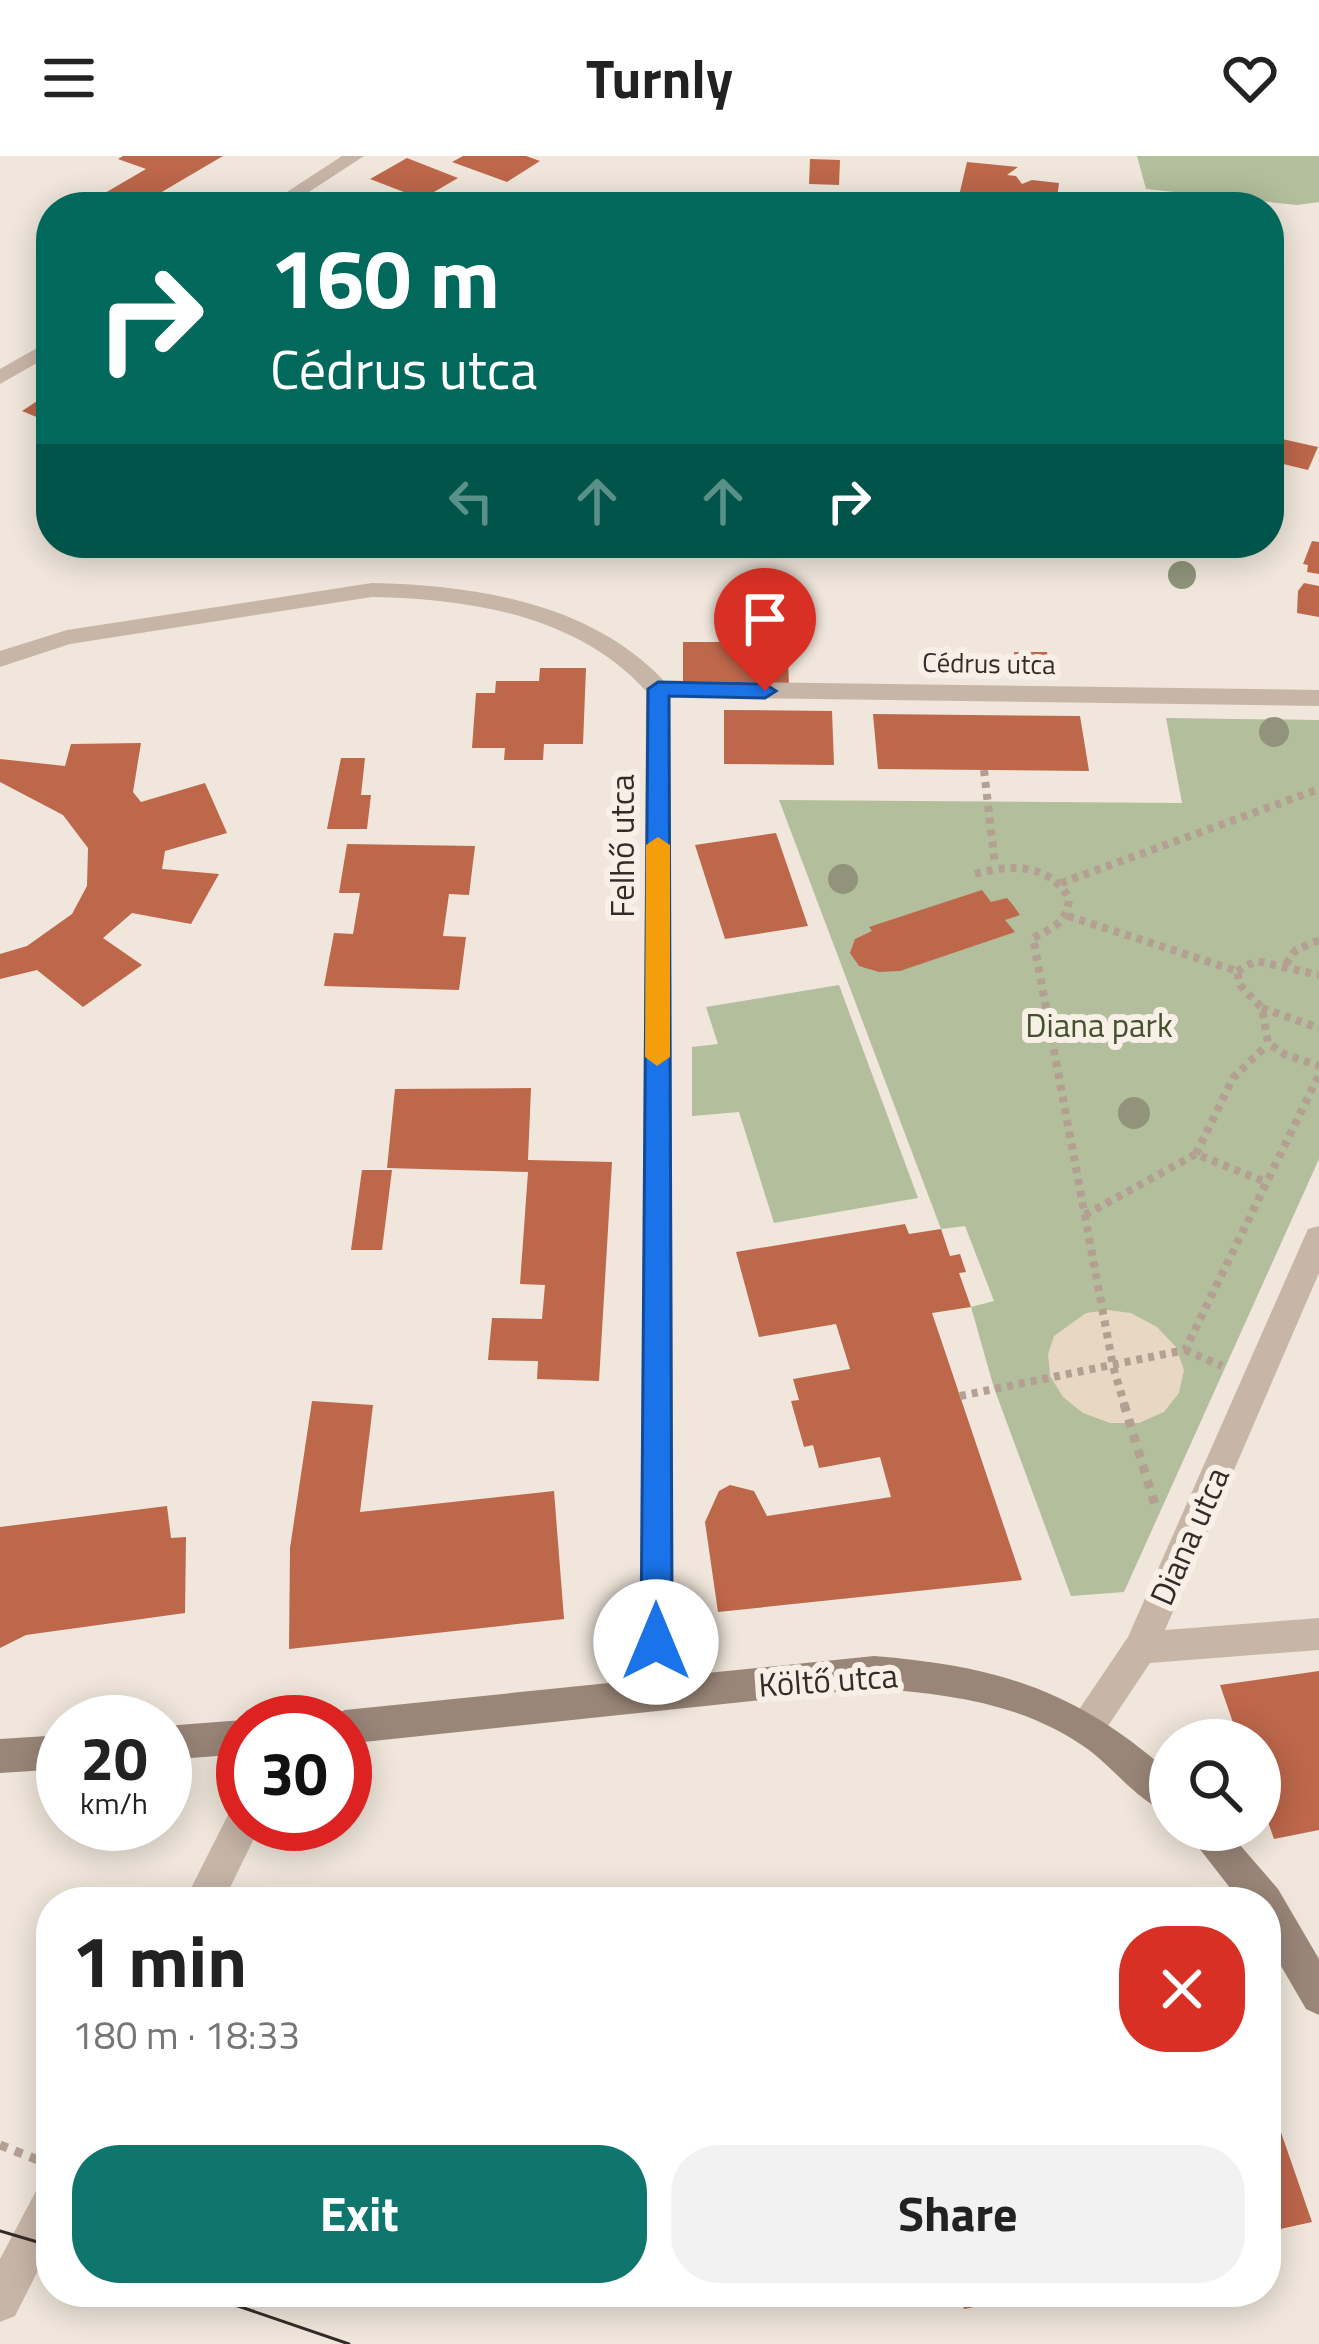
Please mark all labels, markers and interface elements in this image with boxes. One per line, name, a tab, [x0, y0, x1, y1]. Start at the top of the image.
text: Turnly	[586, 37, 733, 119]
icon: menu	[36, 45, 102, 111]
icon: heart	[1217, 45, 1283, 111]
text: 160 m	[270, 213, 500, 341]
icon: right	[72, 240, 228, 396]
text: Cédrus utca	[270, 328, 537, 410]
icon: left	[438, 468, 504, 534]
icon: ahead	[564, 468, 630, 534]
icon: ahead	[690, 468, 756, 534]
icon: right	[816, 468, 882, 534]
pin	[714, 568, 816, 691]
icon: arrive	[732, 586, 798, 652]
street label: Cédrus utca	[922, 641, 1057, 684]
street label: Felhő utca	[597, 774, 647, 918]
park label: Diana park	[1025, 1000, 1173, 1050]
street label: Diana utca	[1136, 1459, 1242, 1613]
position arrow	[593, 1579, 719, 1705]
street label: Költő utca	[757, 1650, 899, 1710]
speed limit sign: 30	[216, 1695, 372, 1851]
text: 20	[80, 1712, 148, 1803]
map controls	[1149, 1719, 1281, 1851]
button: search	[1149, 1719, 1281, 1851]
text: km/h	[80, 1780, 148, 1826]
text: 1 min	[72, 1905, 247, 2015]
button: close	[1119, 1926, 1245, 2052]
text: 180 m · 18:33	[72, 2005, 300, 2064]
button: Exit	[72, 2145, 647, 2283]
button: Share	[671, 2145, 1245, 2283]

